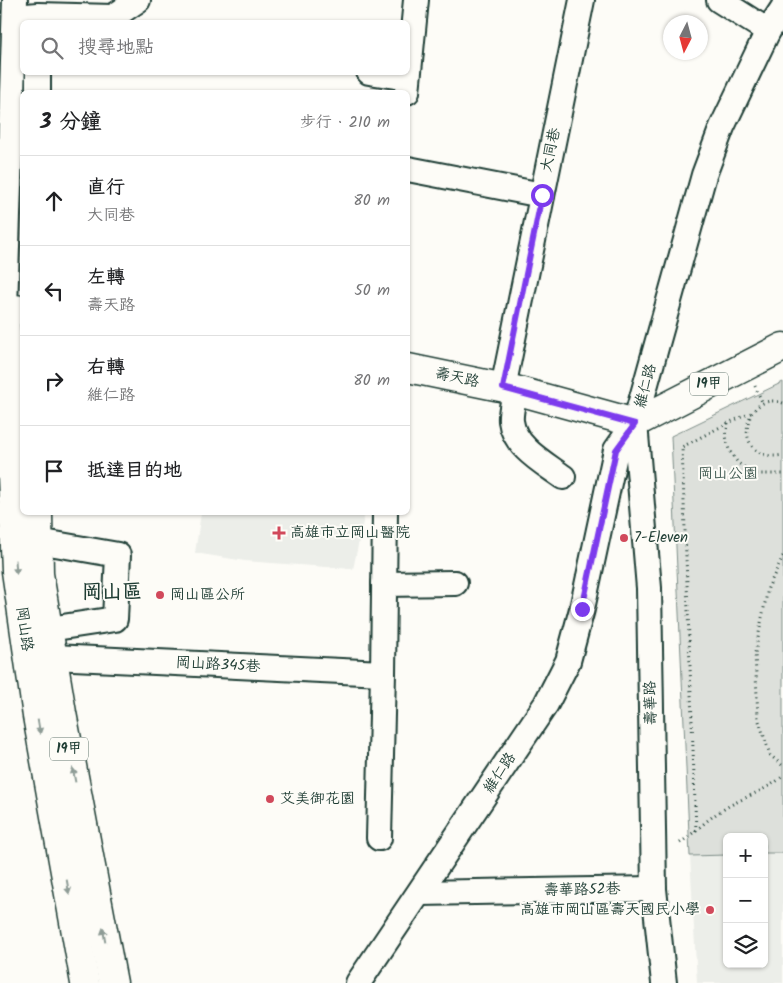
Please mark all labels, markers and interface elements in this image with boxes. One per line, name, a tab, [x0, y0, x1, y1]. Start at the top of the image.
north arrow	[663, 15, 708, 60]
search box	[20, 20, 410, 75]
text: 搜尋地點	[78, 33, 154, 63]
icon: search	[38, 34, 66, 62]
text: 3 分鐘	[40, 106, 102, 139]
text: 步行 · 210 m	[300, 110, 390, 135]
street label: 大同巷	[535, 125, 567, 175]
text: 直行	[87, 173, 125, 203]
route start	[531, 184, 554, 207]
icon: ahead	[40, 187, 68, 215]
text: 80 m	[353, 188, 390, 213]
text: 大同巷	[87, 203, 135, 228]
text: 左轉	[87, 263, 125, 293]
icon: left	[40, 277, 68, 305]
text: 50 m	[354, 278, 390, 303]
text: 壽天路	[87, 293, 135, 318]
text: 右轉	[87, 353, 125, 383]
street label: 維仁路	[629, 361, 663, 411]
street label: 壽天路	[432, 362, 482, 394]
icon: right	[40, 367, 68, 395]
text: 80 m	[353, 368, 390, 393]
road number: 19甲	[690, 372, 728, 396]
text: 維仁路	[87, 383, 135, 408]
text: 抵達目的地	[87, 456, 182, 486]
icon: arrive	[40, 457, 68, 485]
park label: 岡山公園	[698, 462, 758, 486]
place label: 高雄市立岡山醫院	[290, 521, 410, 545]
marker: 高雄市立岡山醫院	[272, 526, 286, 540]
place label: 7-Eleven	[634, 526, 688, 550]
marker: 7-Eleven	[618, 532, 630, 544]
one-way arrow	[13, 559, 21, 575]
district label: 岡山區	[82, 577, 142, 609]
place label: 岡山區公所	[170, 583, 245, 607]
marker: 岡山區公所	[154, 589, 166, 601]
route end	[571, 598, 594, 621]
street label: 岡山路	[9, 605, 39, 653]
street label: 岡山路345巷	[175, 651, 261, 679]
street label: 壽華路	[639, 680, 663, 726]
one-way arrow	[35, 720, 43, 736]
road number: 19甲	[50, 738, 88, 761]
street label: 維仁路	[477, 748, 523, 798]
one-way arrow	[70, 767, 78, 783]
place label: 艾美御花園	[280, 787, 355, 811]
marker: 艾美御花園	[264, 793, 276, 805]
map controls	[723, 833, 768, 968]
button: +	[723, 833, 768, 878]
street label: 壽華路52巷	[543, 877, 621, 903]
button: −	[723, 878, 768, 923]
one-way arrow	[64, 880, 72, 896]
place label: 高雄市岡山區壽天國民小學	[520, 898, 700, 922]
marker: 高雄市岡山區壽天國民小學	[704, 904, 716, 916]
button: layers	[723, 923, 768, 968]
one-way arrow	[100, 927, 108, 943]

